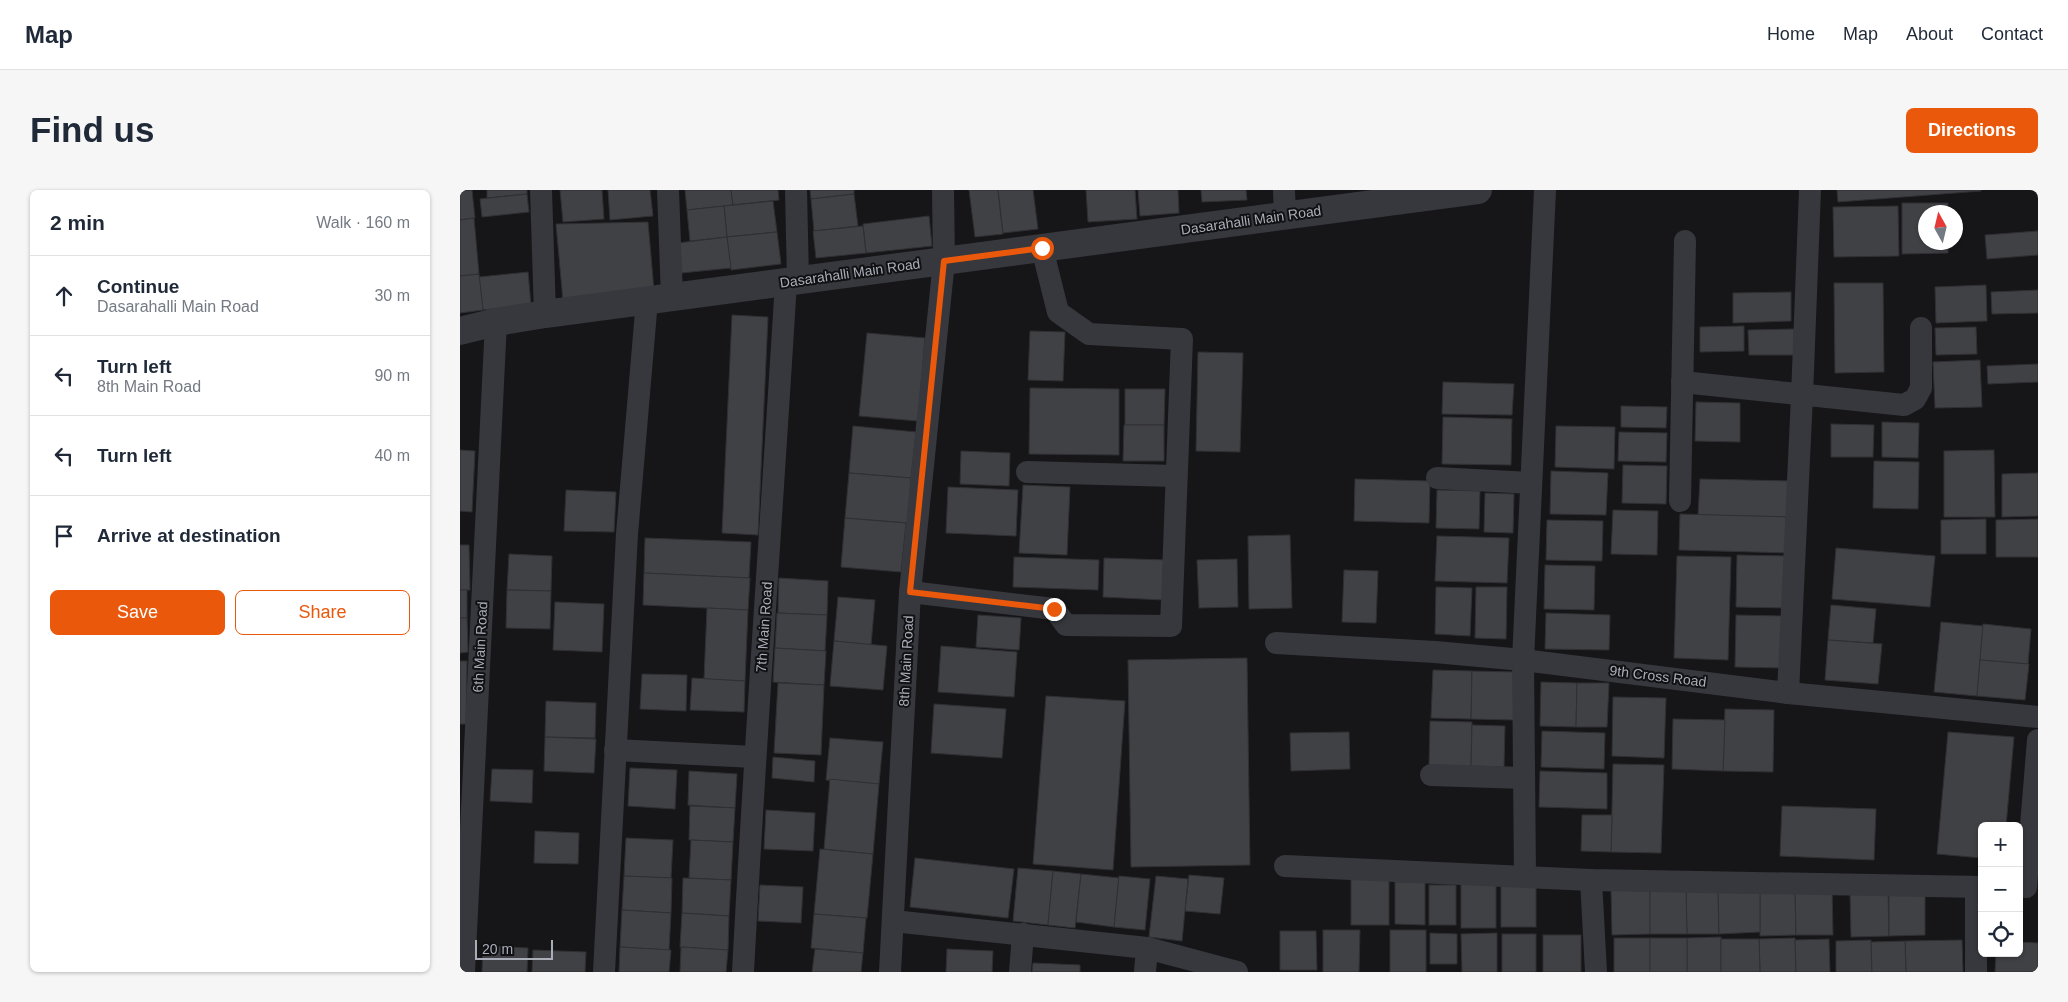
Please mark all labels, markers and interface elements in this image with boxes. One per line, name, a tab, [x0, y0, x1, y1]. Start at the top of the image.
text: Map	[25, 21, 73, 48]
text: Home	[1767, 24, 1815, 44]
text: Map	[1843, 24, 1878, 44]
text: About	[1906, 24, 1953, 44]
text: Contact	[1981, 24, 2043, 44]
button: Directions	[1906, 108, 2038, 153]
text: Find us	[30, 110, 154, 149]
street label: Dasarahalli Main Road	[1180, 202, 1322, 238]
north arrow	[1918, 205, 1963, 250]
text: 2 min	[50, 211, 105, 234]
text: Walk · 160 m	[316, 214, 410, 231]
route start	[1031, 237, 1054, 260]
street label: Dasarahalli Main Road	[779, 255, 921, 291]
text: Continue	[97, 276, 179, 297]
icon: ahead	[50, 282, 78, 310]
text: 30 m	[374, 287, 410, 304]
text: Dasarahalli Main Road	[97, 298, 259, 315]
text: Turn left	[97, 356, 172, 377]
icon: left	[50, 362, 78, 390]
text: 90 m	[374, 367, 410, 384]
text: 8th Main Road	[97, 378, 201, 395]
icon: left	[50, 442, 78, 470]
text: Turn left	[97, 445, 172, 466]
text: 40 m	[374, 447, 410, 464]
icon: arrive	[50, 522, 78, 550]
text: Arrive at destination	[97, 525, 281, 546]
street label: 7th Main Road	[753, 581, 775, 673]
button: Save	[50, 590, 225, 635]
button: Share	[235, 590, 410, 635]
route end	[1043, 598, 1066, 621]
street label: 6th Main Road	[470, 601, 490, 693]
street label: 8th Main Road	[896, 615, 916, 707]
street label: 9th Cross Road	[1609, 662, 1707, 690]
map controls	[1978, 822, 2023, 957]
button: +	[1978, 822, 2023, 867]
button: −	[1978, 867, 2023, 912]
button: locate	[1978, 912, 2023, 957]
scale bar	[475, 937, 552, 960]
text: 20 m	[482, 941, 513, 957]

